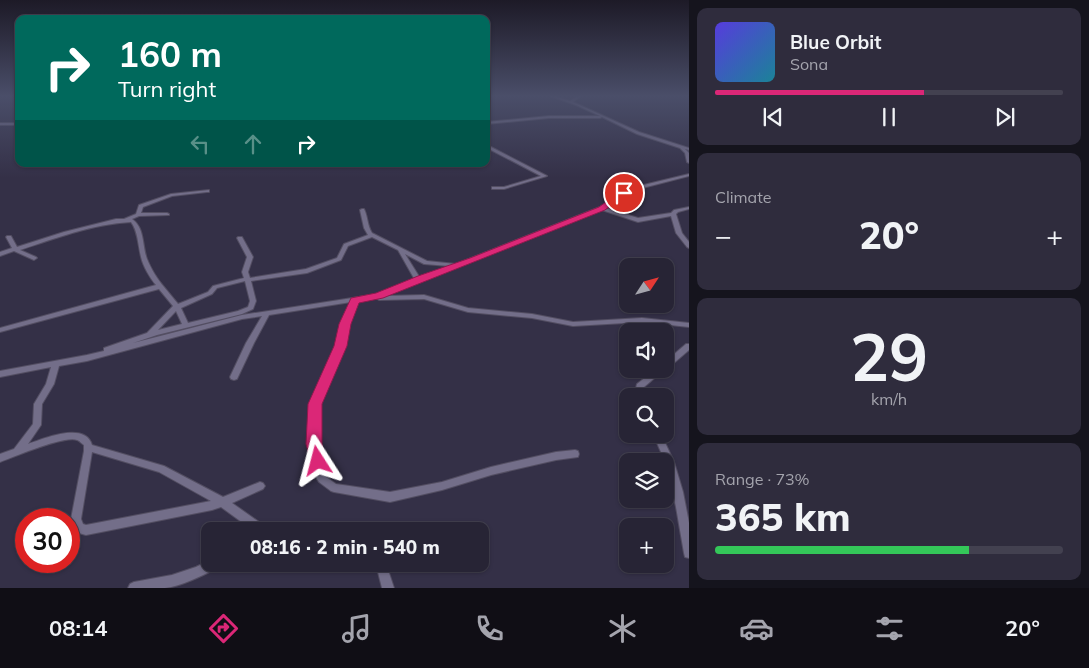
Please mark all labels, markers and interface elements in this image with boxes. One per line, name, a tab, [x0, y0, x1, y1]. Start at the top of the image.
text: Blue Orbit	[790, 30, 881, 54]
text: 160 m	[118, 32, 222, 76]
icon: right	[35, 35, 100, 100]
text: Sona	[790, 54, 828, 74]
text: Turn right	[118, 75, 216, 103]
icon: previous	[759, 103, 787, 131]
icon: pause	[875, 103, 903, 131]
icon: next	[991, 103, 1019, 131]
icon: left	[186, 130, 214, 158]
icon: ahead	[239, 130, 267, 158]
icon: right	[292, 130, 320, 158]
pin	[603, 172, 645, 214]
icon: arrive	[610, 179, 638, 207]
text: Climate	[715, 187, 771, 207]
text: 20°	[859, 211, 919, 259]
text: −	[715, 218, 732, 253]
text: +	[1046, 218, 1063, 253]
north arrow	[619, 258, 674, 312]
map controls	[619, 258, 674, 573]
text: 29	[850, 316, 928, 397]
button: sound	[619, 323, 674, 378]
button: search	[619, 388, 674, 443]
text: km/h	[871, 389, 907, 409]
position arrow	[291, 434, 343, 486]
button: layers	[619, 453, 674, 508]
text: Range · 73%	[715, 469, 810, 489]
text: 365 km	[715, 493, 851, 541]
speed limit sign: 30	[15, 508, 80, 573]
button: +	[619, 518, 674, 573]
text: 08:16 · 2 min · 540 m	[250, 535, 440, 559]
icon: directions	[206, 611, 241, 646]
icon: music	[339, 611, 374, 646]
icon: phone	[472, 611, 507, 646]
icon: climate	[605, 611, 640, 646]
icon: car	[739, 611, 774, 646]
icon: filters	[872, 611, 907, 646]
text: 08:14	[49, 614, 107, 642]
text: 20°	[1005, 614, 1040, 642]

